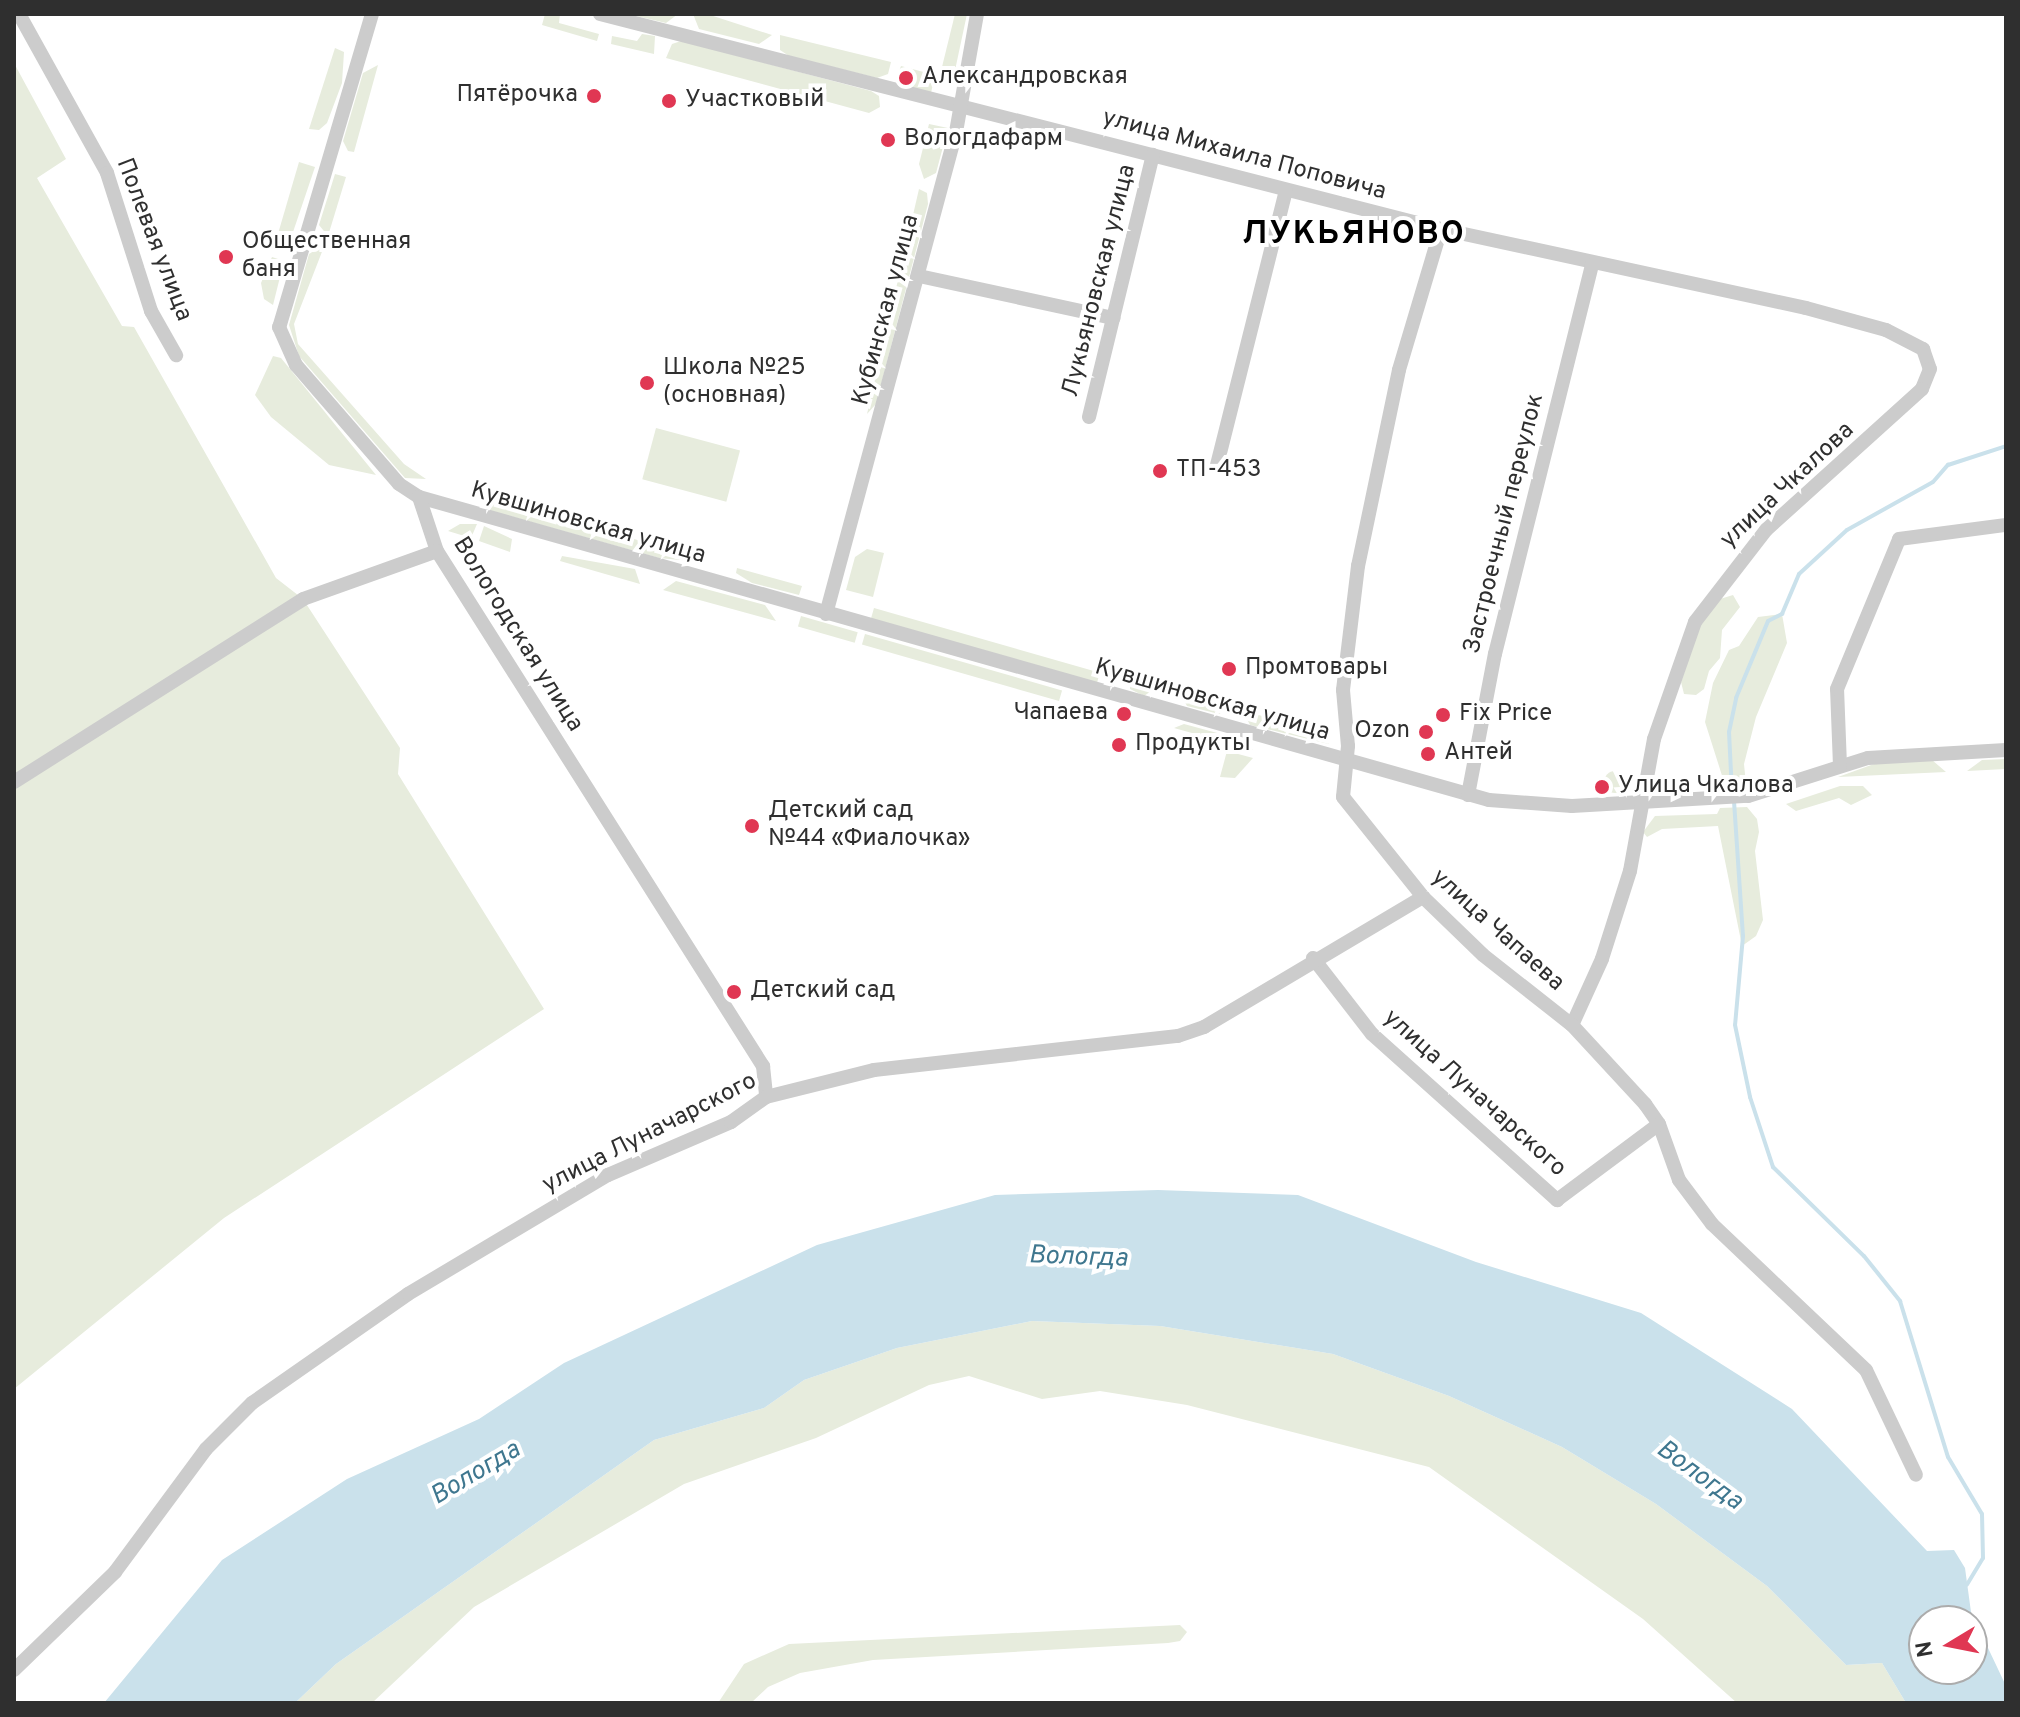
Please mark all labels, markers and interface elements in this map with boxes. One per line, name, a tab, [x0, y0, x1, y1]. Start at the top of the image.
place label: Александровская	[922, 64, 1128, 92]
marker: Александровская	[897, 69, 915, 87]
place label: Пятёрочка	[457, 82, 578, 110]
marker: Пятёрочка	[585, 87, 603, 105]
place label: Участковый	[685, 87, 824, 115]
marker: Участковый	[660, 92, 678, 110]
street label: улица Михаила Поповича	[1099, 104, 1389, 208]
place label: Вологдафарм	[904, 126, 1063, 154]
marker: Вологдафарм	[879, 131, 897, 149]
street label: Полевая улица	[109, 154, 197, 326]
street label: Лукьяновская улица	[1057, 162, 1143, 400]
street label: Кубинская улица	[848, 211, 926, 409]
district label: ЛУКЬЯНОВО	[1242, 216, 1466, 254]
place label: Общественная баня	[242, 229, 411, 285]
marker: Общественная баня	[217, 248, 235, 266]
place label: Школа №25 (основная)	[663, 355, 806, 411]
marker: Школа №25 (основная)	[638, 374, 656, 392]
street label: Застроечный переулок	[1459, 391, 1551, 657]
street label: улица Чкалова	[1715, 417, 1861, 555]
place label: ТП-453	[1176, 457, 1261, 485]
marker: ТП-453	[1151, 462, 1169, 480]
street label: Кувшиновская улица	[467, 477, 709, 571]
street label: Вологодская улица	[445, 532, 589, 738]
street label: Кувшиновская улица	[1091, 654, 1333, 748]
place label: Промтовары	[1245, 655, 1388, 683]
marker: Промтовары	[1220, 660, 1238, 678]
place label: Чапаева	[1014, 700, 1108, 728]
place label: Fix Price	[1459, 701, 1552, 729]
marker: Чапаева	[1115, 705, 1133, 723]
marker: Fix Price	[1434, 706, 1452, 724]
place label: Ozon	[1354, 718, 1410, 746]
marker: Ozon	[1417, 723, 1435, 741]
place label: Продукты	[1135, 731, 1251, 759]
marker: Продукты	[1110, 736, 1128, 754]
place label: Антей	[1444, 740, 1513, 768]
marker: Антей	[1419, 745, 1437, 763]
place label: Улица Чкалова	[1618, 773, 1794, 801]
marker: Улица Чкалова	[1593, 778, 1611, 796]
place label: Детский сад №44 «Фиалочка»	[768, 798, 970, 854]
marker: Детский сад №44 «Фиалочка»	[743, 817, 761, 835]
street label: улица Чапаева	[1424, 864, 1570, 998]
place label: Детский сад	[750, 978, 895, 1006]
marker: Детский сад	[725, 983, 743, 1001]
street label: улица Луначарского	[1377, 1004, 1571, 1184]
street label: улица Луначарского	[538, 1068, 762, 1200]
water label: Вологда	[1028, 1241, 1128, 1275]
water label: Вологда	[1650, 1434, 1748, 1518]
water label: Вологда	[425, 1435, 527, 1513]
north arrow	[1908, 1605, 1988, 1685]
text: N	[1911, 1639, 1941, 1659]

